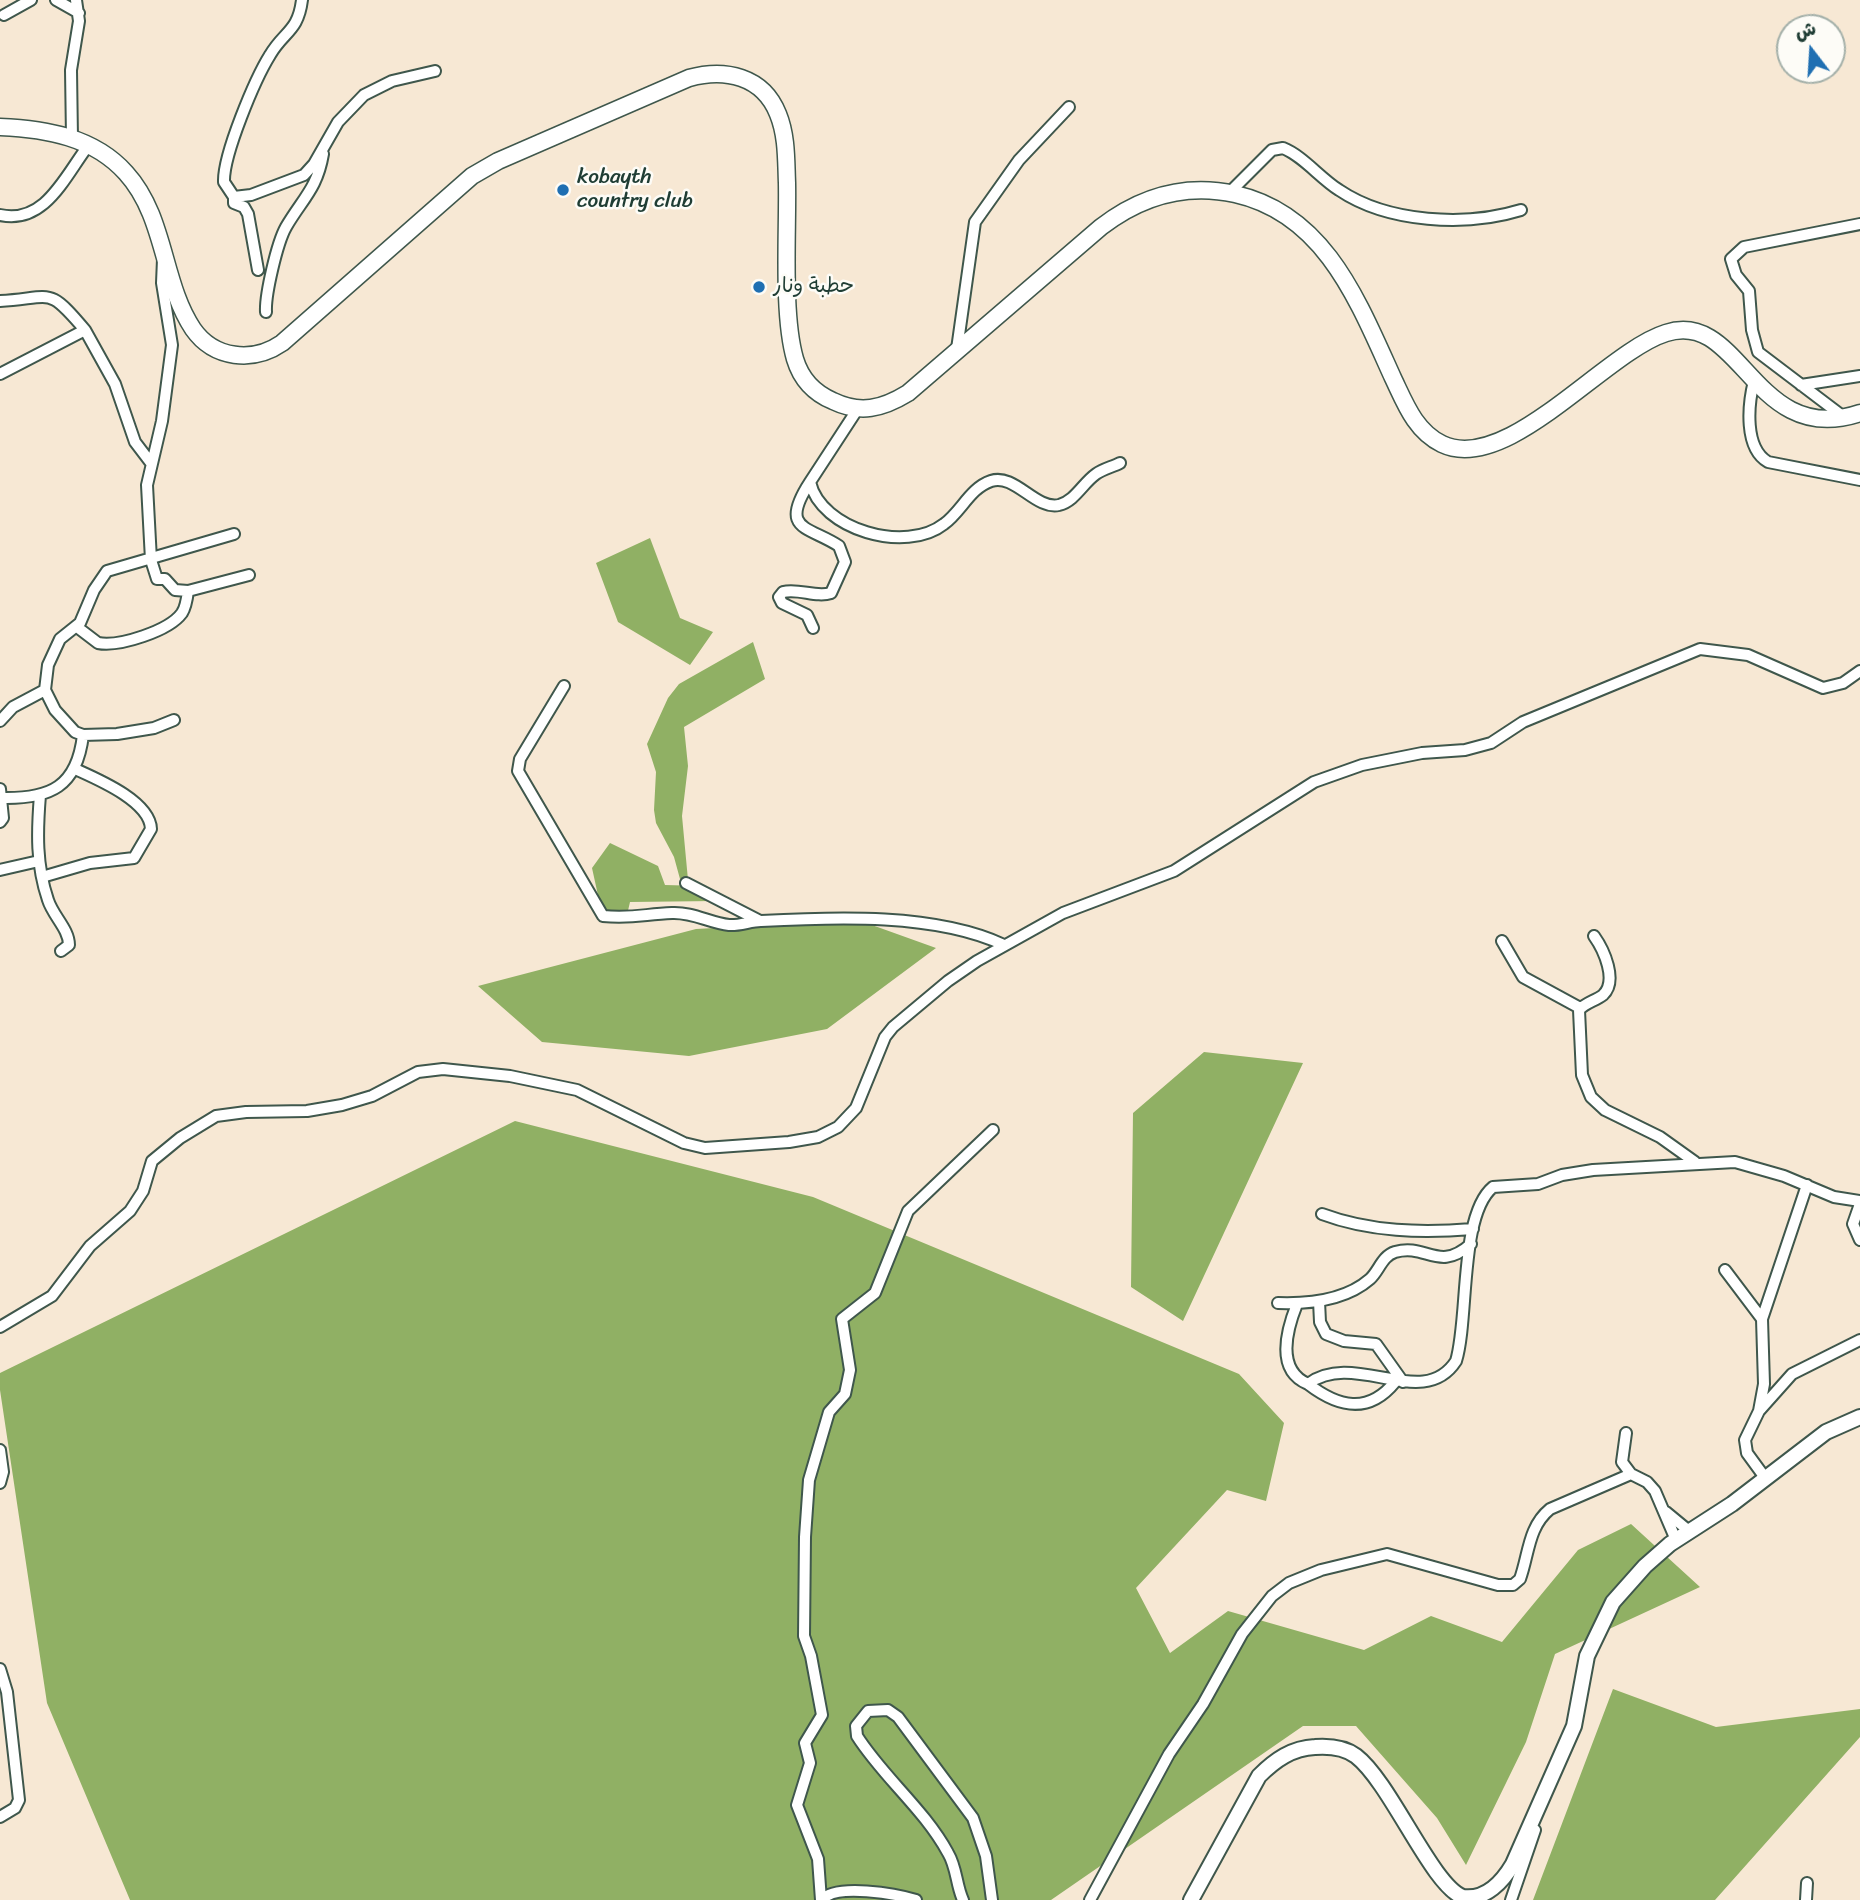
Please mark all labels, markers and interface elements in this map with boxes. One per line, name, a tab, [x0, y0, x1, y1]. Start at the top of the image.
text: ش	[1790, 12, 1820, 49]
north arrow	[1776, 14, 1846, 84]
place label: kobayth country club	[577, 165, 693, 215]
marker: kobayth country club	[555, 182, 571, 198]
place label: حطبة ونار	[773, 274, 854, 300]
marker: حطبة ونار	[751, 279, 767, 295]

